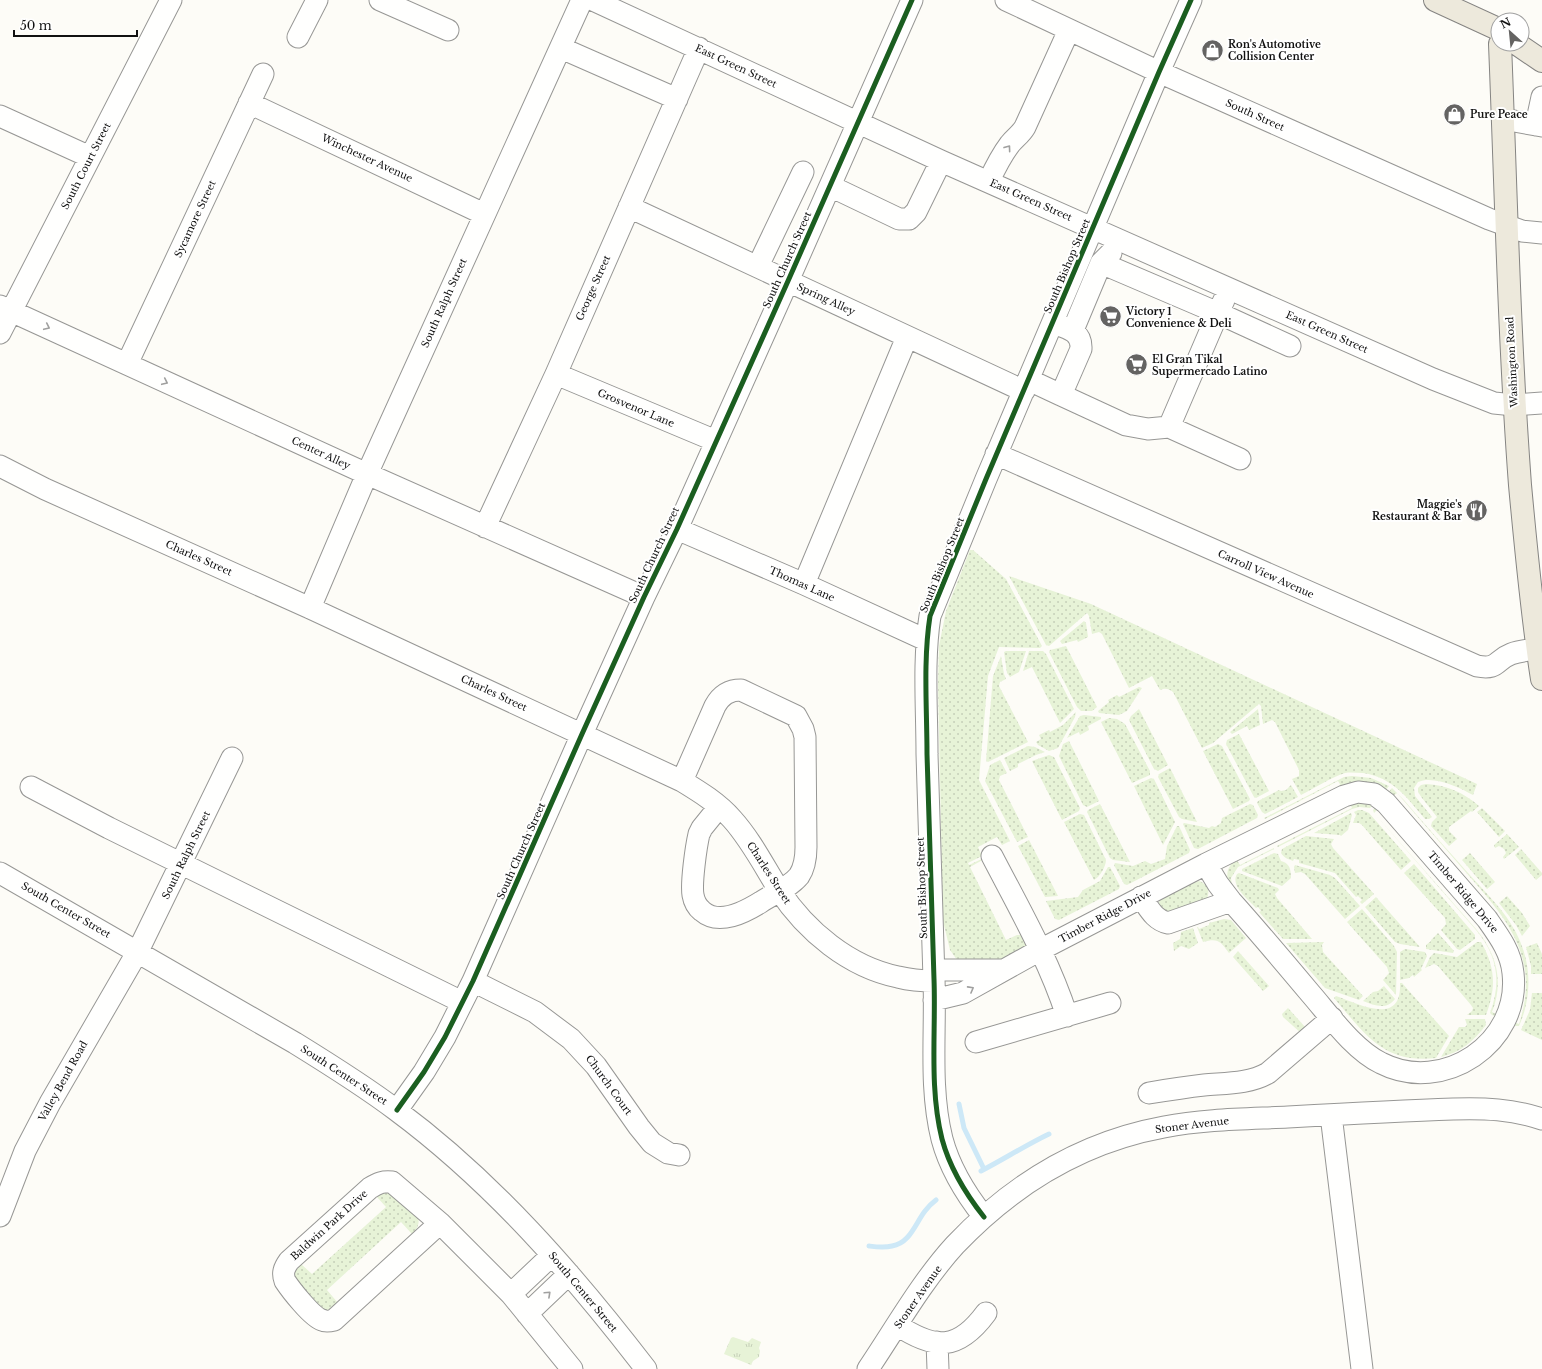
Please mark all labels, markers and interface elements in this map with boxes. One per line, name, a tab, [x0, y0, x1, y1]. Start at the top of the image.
scale bar	[14, 12, 137, 38]
north arrow	[1490, 12, 1530, 52]
text: N	[1498, 14, 1514, 32]
text: 50 m	[20, 18, 52, 33]
shop icon: Ron's Automotive Collision Center	[1199, 37, 1225, 63]
place label: Ron's Automotive Collision Center	[1228, 38, 1321, 63]
street label: East Green Street	[693, 41, 779, 91]
street label: South Street	[1223, 96, 1287, 134]
shop icon: Pure Peace	[1442, 101, 1468, 127]
place label: Pure Peace	[1470, 108, 1528, 121]
street label: South Court Street	[58, 120, 114, 212]
street label: Winchester Avenue	[318, 131, 415, 185]
one-way arrow	[1003, 145, 1010, 152]
street label: East Green Street	[988, 176, 1074, 224]
street label: Sycamore Street	[171, 178, 219, 260]
street label: South Church Street	[760, 209, 814, 310]
street label: South Bishop Street	[1041, 216, 1093, 315]
street label: George Street	[573, 253, 613, 323]
street label: South Ralph Street	[418, 256, 470, 350]
street label: Spring Alley	[795, 280, 858, 318]
supermarket icon: Victory 1 Convenience & Deli	[1098, 304, 1124, 330]
place label: Victory 1 Convenience & Deli	[1125, 305, 1232, 330]
street label: East Green Street	[1284, 308, 1370, 356]
street label: Washington Road	[1503, 316, 1521, 409]
one-way arrow	[43, 322, 50, 330]
supermarket icon: El Gran Tikal Supermercado Latino	[1123, 352, 1149, 378]
place label: El Gran Tikal Supermercado Latino	[1152, 353, 1268, 378]
one-way arrow	[161, 377, 168, 385]
street label: Grosvenor Lane	[596, 386, 677, 430]
street label: Center Alley	[290, 434, 353, 473]
restaurant icon: Maggie's Restaurant & Bar	[1464, 497, 1490, 523]
place label: Maggie's Restaurant & Bar	[1372, 498, 1462, 523]
street label: South Church Street	[626, 505, 682, 605]
street label: South Bishop Street	[917, 515, 967, 615]
street label: Charles Street	[164, 537, 235, 579]
street label: Carroll View Avenue	[1216, 547, 1316, 601]
street label: Thomas Lane	[767, 564, 837, 604]
street label: Charles Street	[459, 672, 529, 714]
street label: South Church Street	[494, 800, 548, 901]
street label: South Ralph Street	[159, 809, 213, 901]
street label: South Bishop Street	[914, 837, 930, 939]
street label: Charles Street	[744, 839, 794, 907]
street label: Timber Ridge Drive	[1425, 848, 1501, 936]
street label: South Center Street	[19, 879, 113, 941]
street label: Timber Ridge Drive	[1057, 886, 1154, 946]
one-way arrow	[967, 986, 974, 993]
street label: Valley Bend Road	[35, 1038, 91, 1124]
street label: South Center Street	[298, 1042, 390, 1108]
street label: Church Court	[583, 1052, 635, 1118]
street label: Stoner Avenue	[1154, 1114, 1230, 1136]
street label: Baldwin Park Drive	[288, 1187, 370, 1263]
street label: South Center Street	[546, 1249, 621, 1335]
street label: Stoner Avenue	[891, 1263, 945, 1331]
one-way arrow	[544, 1292, 551, 1299]

